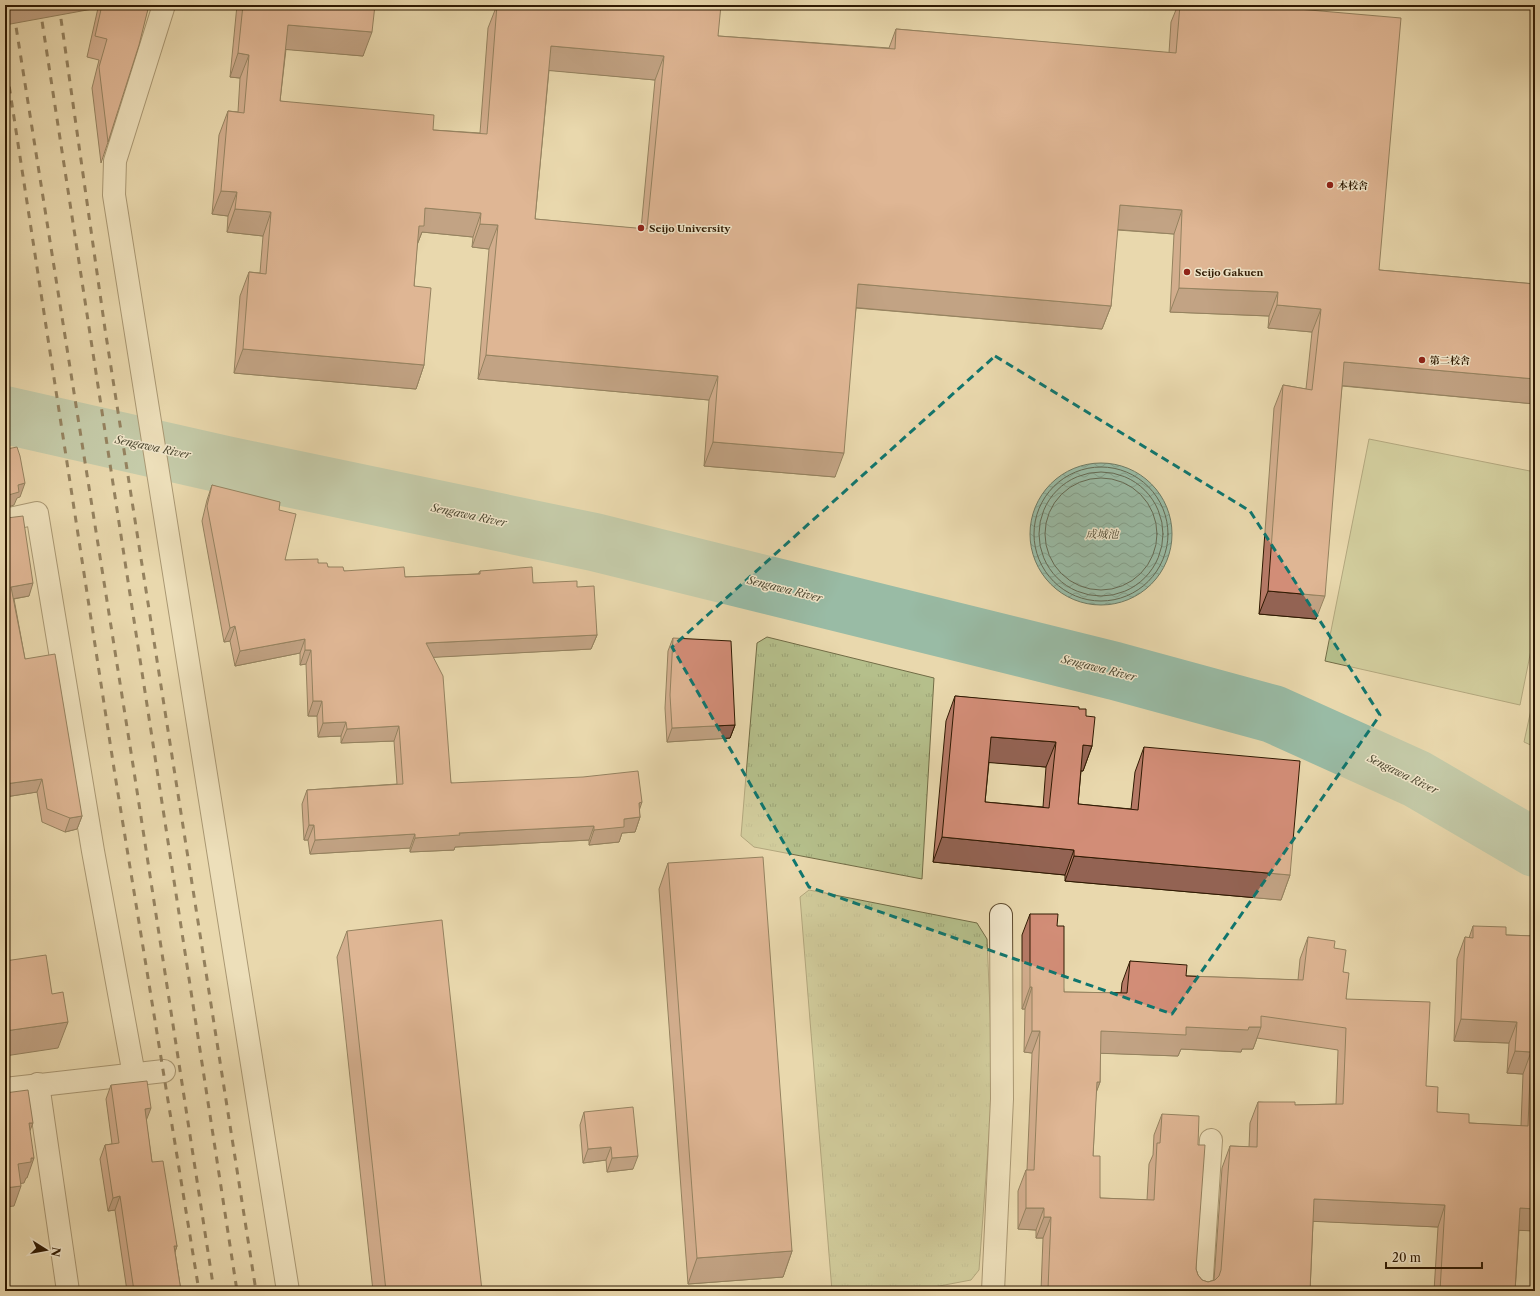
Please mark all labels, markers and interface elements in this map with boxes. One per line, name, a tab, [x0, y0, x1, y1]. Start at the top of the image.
place label: 本校舎	[1338, 179, 1368, 192]
marker: 本校舎	[1325, 180, 1335, 190]
place label: Seijo University	[649, 222, 731, 235]
marker: Seijo University	[636, 223, 646, 233]
place label: Seijo Gakuen	[1195, 266, 1264, 279]
marker: Seijo Gakuen	[1182, 267, 1192, 277]
place label: 第二校舎	[1430, 354, 1470, 367]
marker: 第二校舎	[1417, 355, 1427, 365]
water label: Sengawa River	[113, 432, 193, 462]
water label: Sengawa River	[429, 500, 509, 530]
water label: 成城池	[1086, 527, 1120, 541]
water label: Sengawa River	[745, 573, 825, 605]
water label: Sengawa River	[1059, 652, 1139, 684]
water label: Sengawa River	[1365, 750, 1441, 797]
north arrow	[26, 1230, 66, 1270]
scale bar	[1386, 1244, 1482, 1270]
text: N	[48, 1246, 64, 1258]
text: 20 m	[1392, 1250, 1421, 1265]

